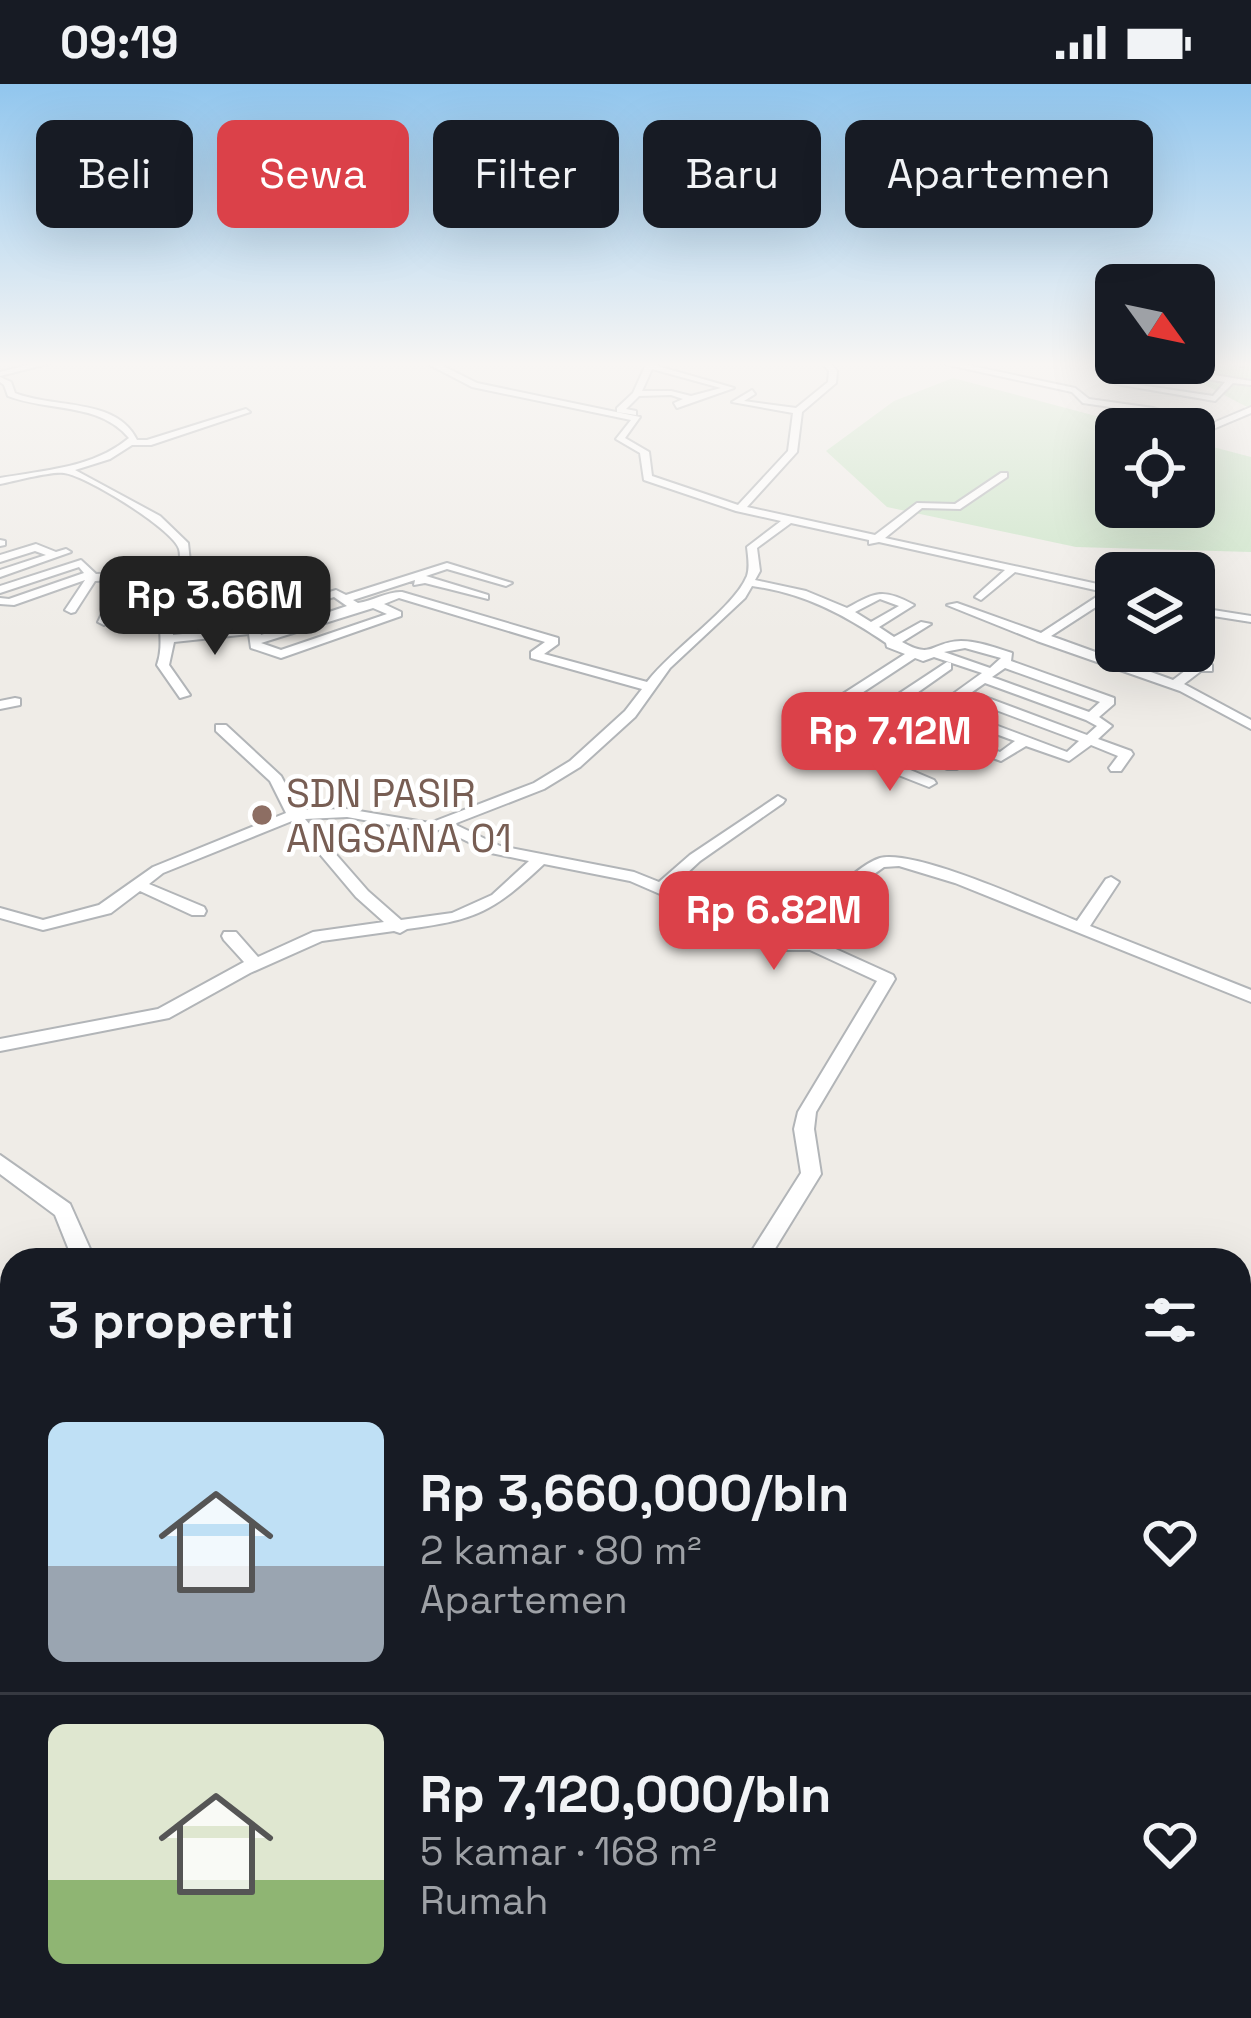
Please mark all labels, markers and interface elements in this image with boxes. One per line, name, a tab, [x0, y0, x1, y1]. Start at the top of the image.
text: 09:19	[60, 14, 179, 71]
chip: Beli	[36, 120, 193, 228]
chip: Sewa	[217, 120, 409, 228]
chip: Filter	[433, 120, 619, 228]
chip: Baru	[643, 120, 821, 228]
chip: Apartemen	[845, 120, 1153, 228]
north arrow	[1095, 264, 1215, 384]
map controls	[1095, 264, 1215, 672]
button: locate	[1095, 408, 1215, 528]
button: layers	[1095, 552, 1215, 672]
pin: Rp 3.66M	[91, 556, 339, 658]
text: Rp 3.66M	[127, 570, 303, 619]
pin: Rp 7.12M	[766, 692, 1014, 794]
text: Rp 7.12M	[808, 706, 972, 755]
place label: SDN PASIR ANGSANA 01	[286, 769, 512, 863]
marker: SDN PASIR ANGSANA 01	[249, 802, 275, 828]
pin: Rp 6.82M	[650, 871, 898, 973]
text: Rp 6.82M	[686, 885, 862, 934]
icon: filters	[1137, 1287, 1203, 1353]
text: 3 properti	[48, 1288, 294, 1353]
text: Rp 3,660,000/bln	[420, 1461, 850, 1526]
icon: home	[144, 1470, 288, 1614]
icon: heart	[1137, 1509, 1203, 1575]
text: 2 kamar · 80 m²	[420, 1526, 702, 1575]
text: Apartemen	[420, 1575, 628, 1624]
text: Rp 7,120,000/bln	[420, 1762, 831, 1827]
icon: home	[144, 1772, 288, 1916]
icon: heart	[1137, 1811, 1203, 1877]
text: 5 kamar · 168 m²	[420, 1827, 717, 1876]
text: Rumah	[420, 1876, 548, 1925]

